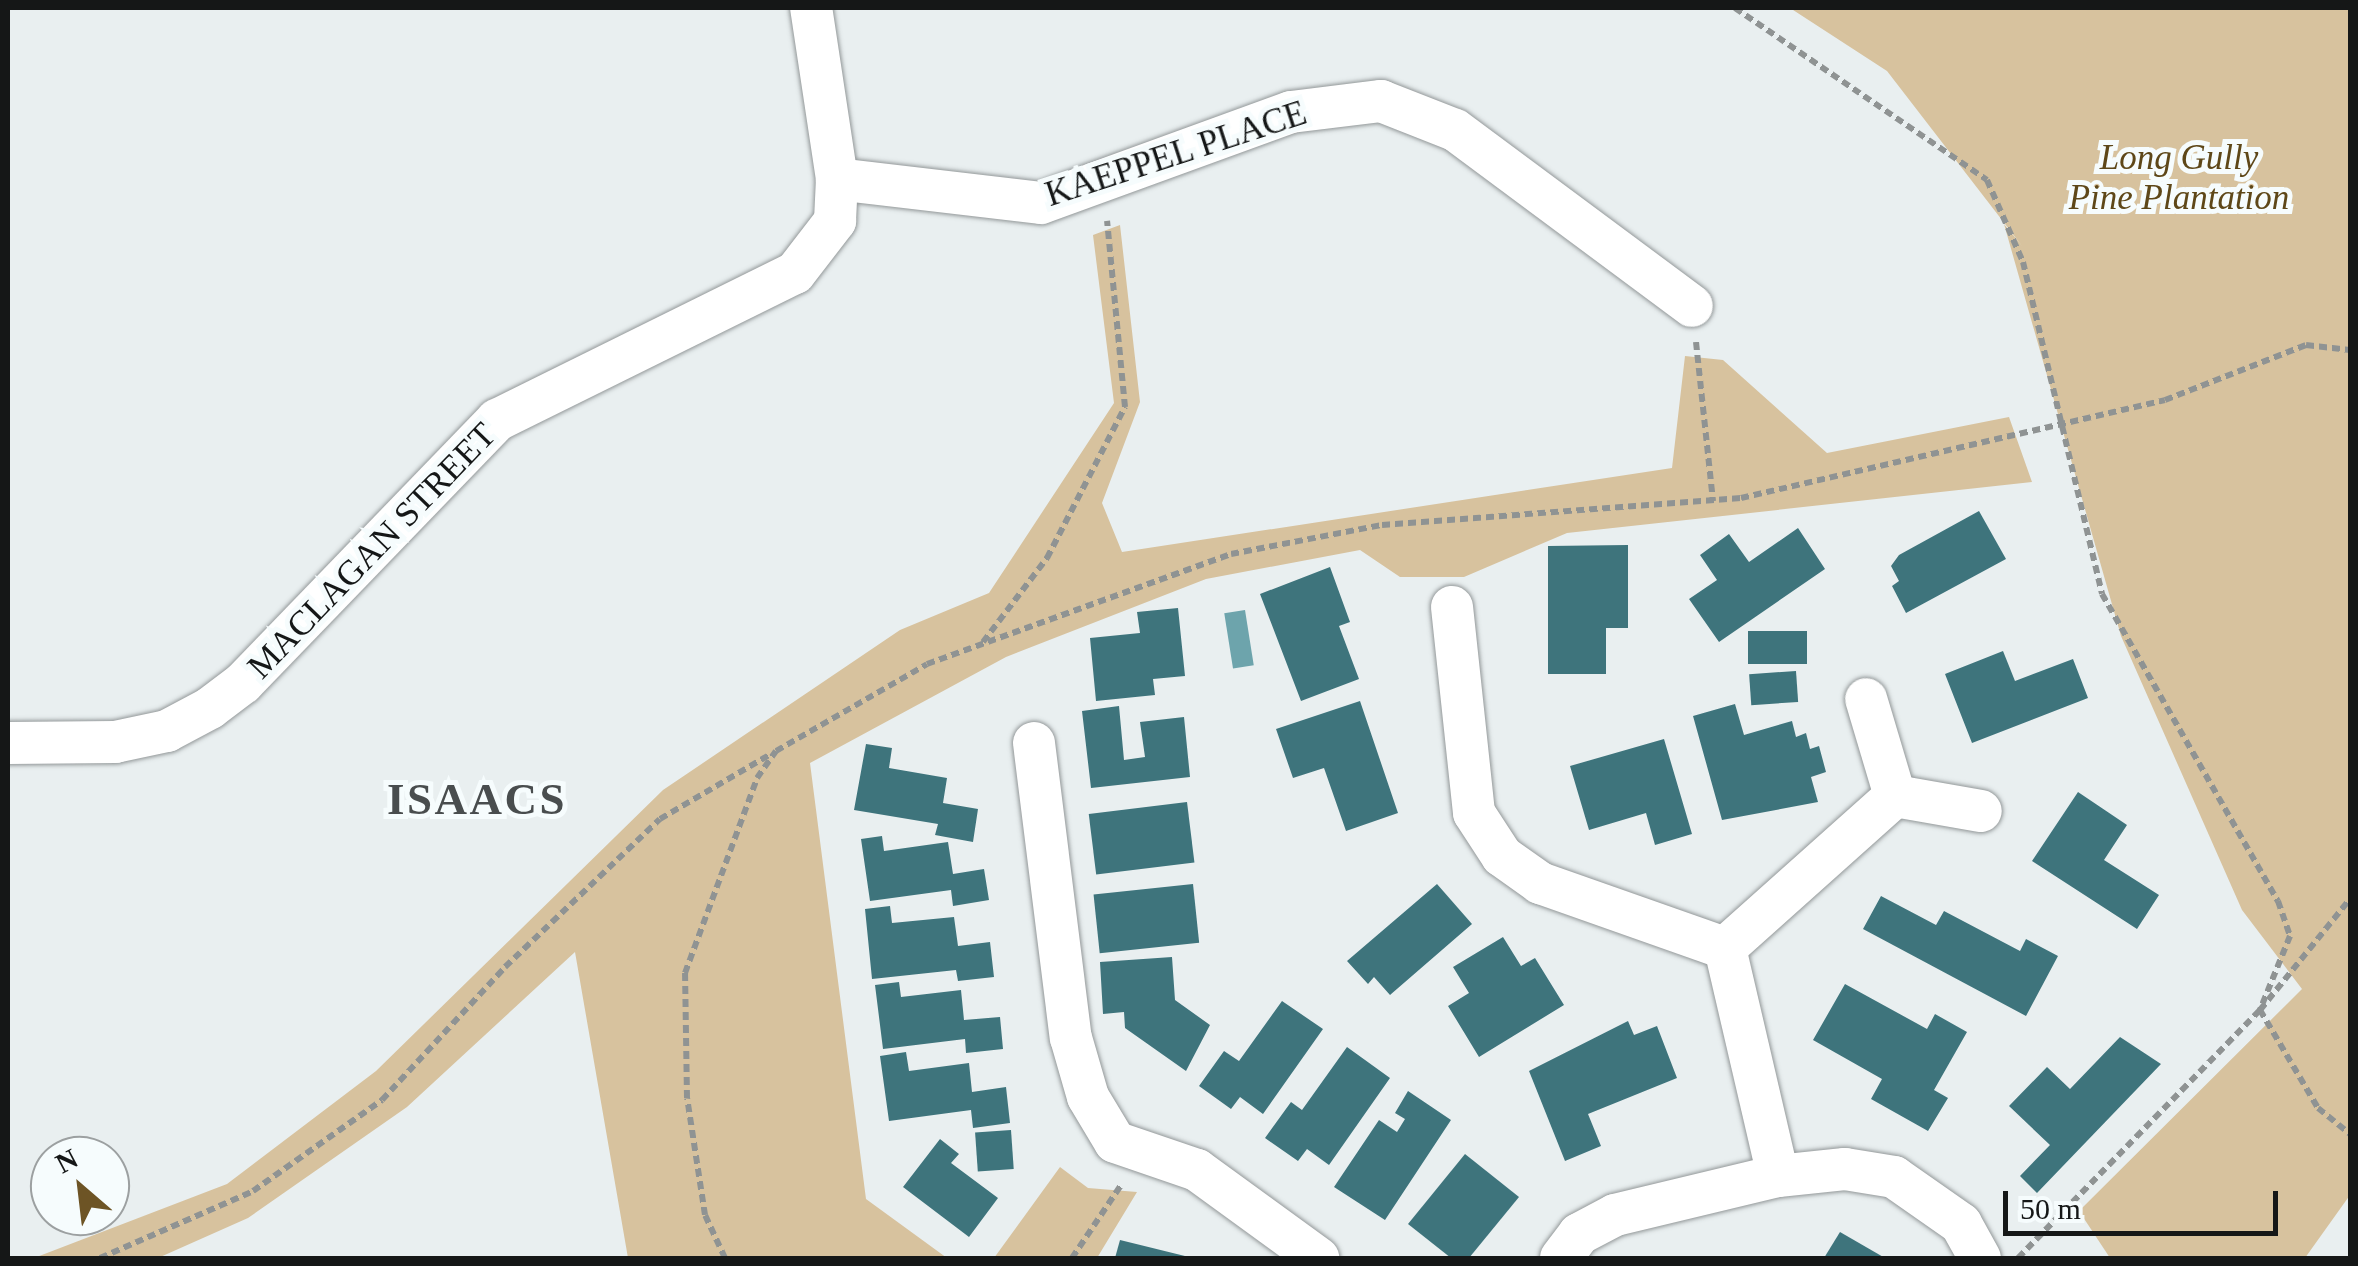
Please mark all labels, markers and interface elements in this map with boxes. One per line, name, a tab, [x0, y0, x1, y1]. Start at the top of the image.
street label: KAEPPEL PLACE	[1040, 92, 1312, 216]
park label: Long Gully Pine Plantation	[2069, 137, 2289, 219]
street label: MACLAGAN STREET	[239, 414, 505, 688]
district label: ISAACS	[387, 773, 567, 827]
north arrow	[30, 1136, 130, 1236]
text: N	[50, 1142, 83, 1179]
scale bar	[2008, 1171, 2283, 1233]
text: 50 m	[2020, 1192, 2081, 1225]

